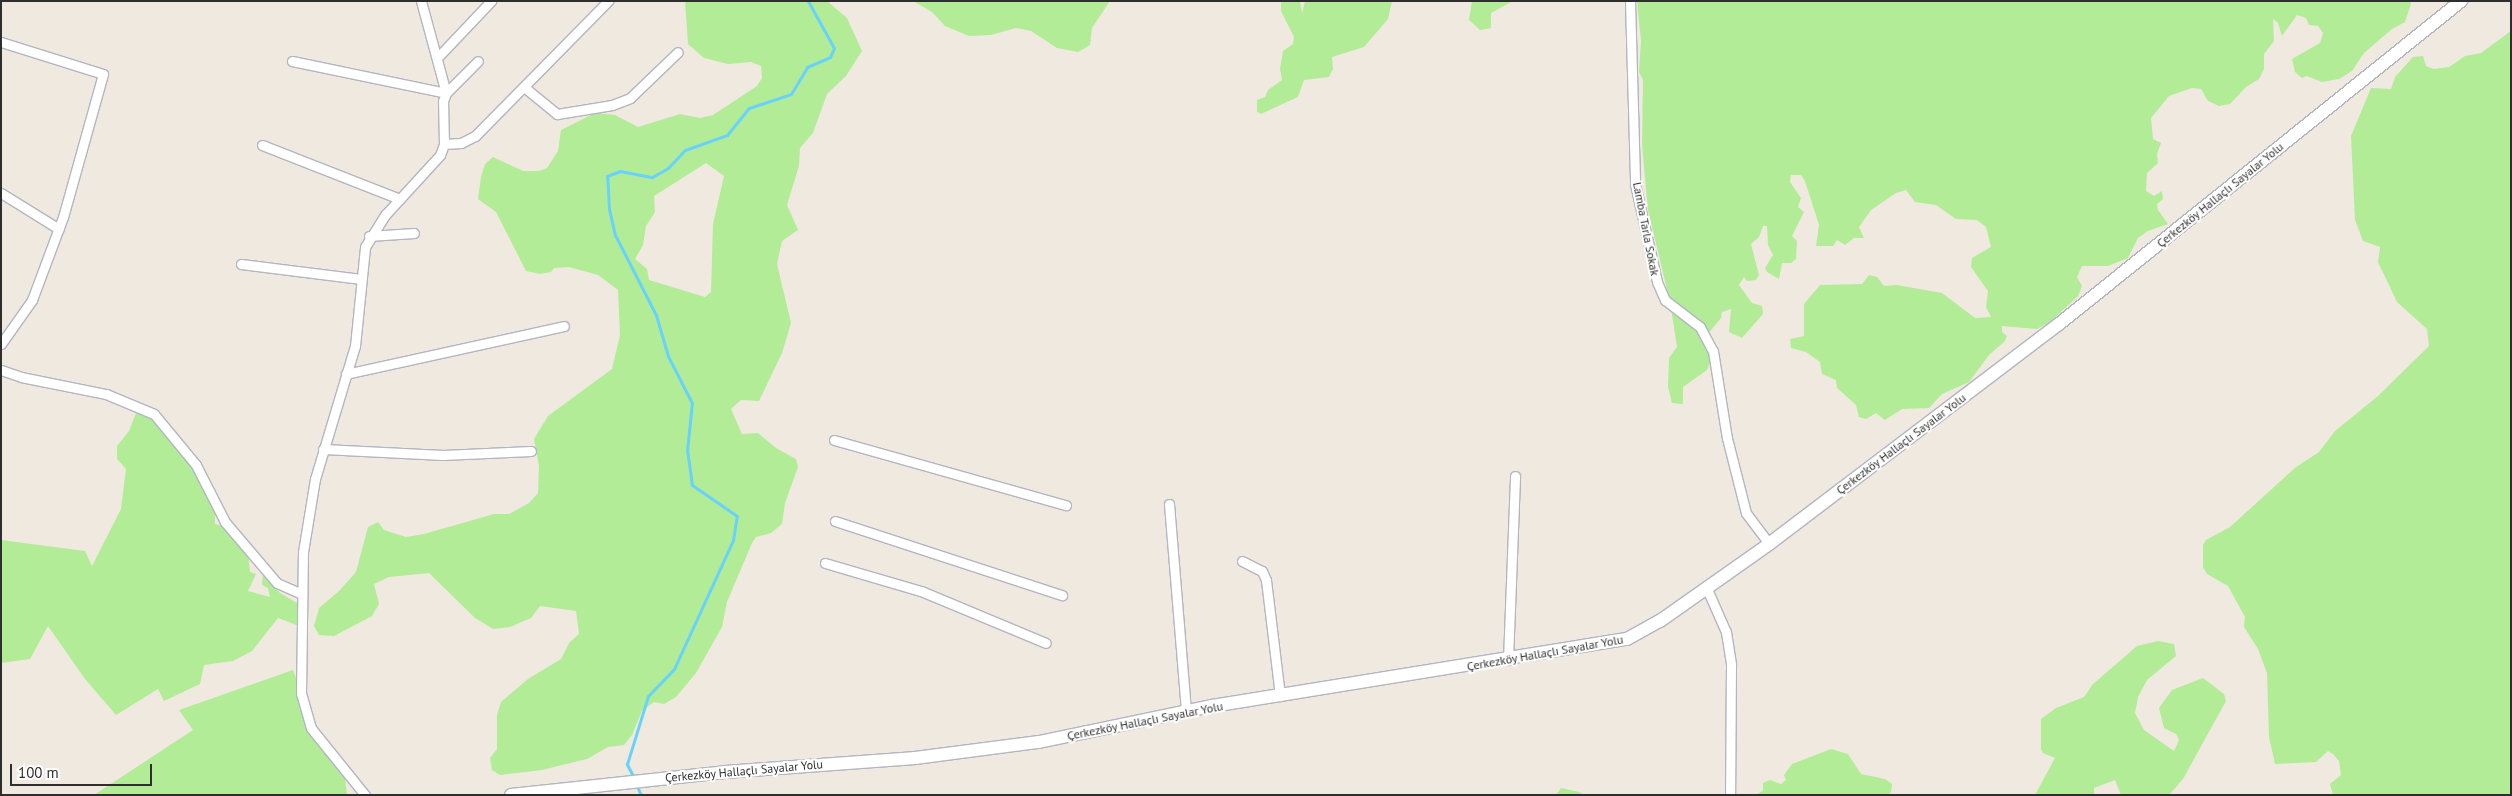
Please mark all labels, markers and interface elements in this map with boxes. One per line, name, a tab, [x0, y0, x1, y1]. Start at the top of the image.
street label: Çerkezköy Hallaçlı Sayalar Yolu	[2154, 139, 2286, 251]
street label: Lamba Tarla Sokak	[1630, 181, 1662, 277]
street label: Çerkezköy Hallaçlı Sayalar Yolu	[1833, 390, 1969, 498]
street label: Çerkezköy Hallaçlı Sayalar Yolu	[1465, 632, 1625, 674]
street label: Çerkezköy Hallaçlı Sayalar Yolu	[1065, 699, 1225, 743]
scale bar	[12, 754, 155, 786]
street label: Çerkezköy Hallaçlı Sayalar Yolu	[664, 757, 824, 785]
text: 100 m	[18, 763, 59, 782]

